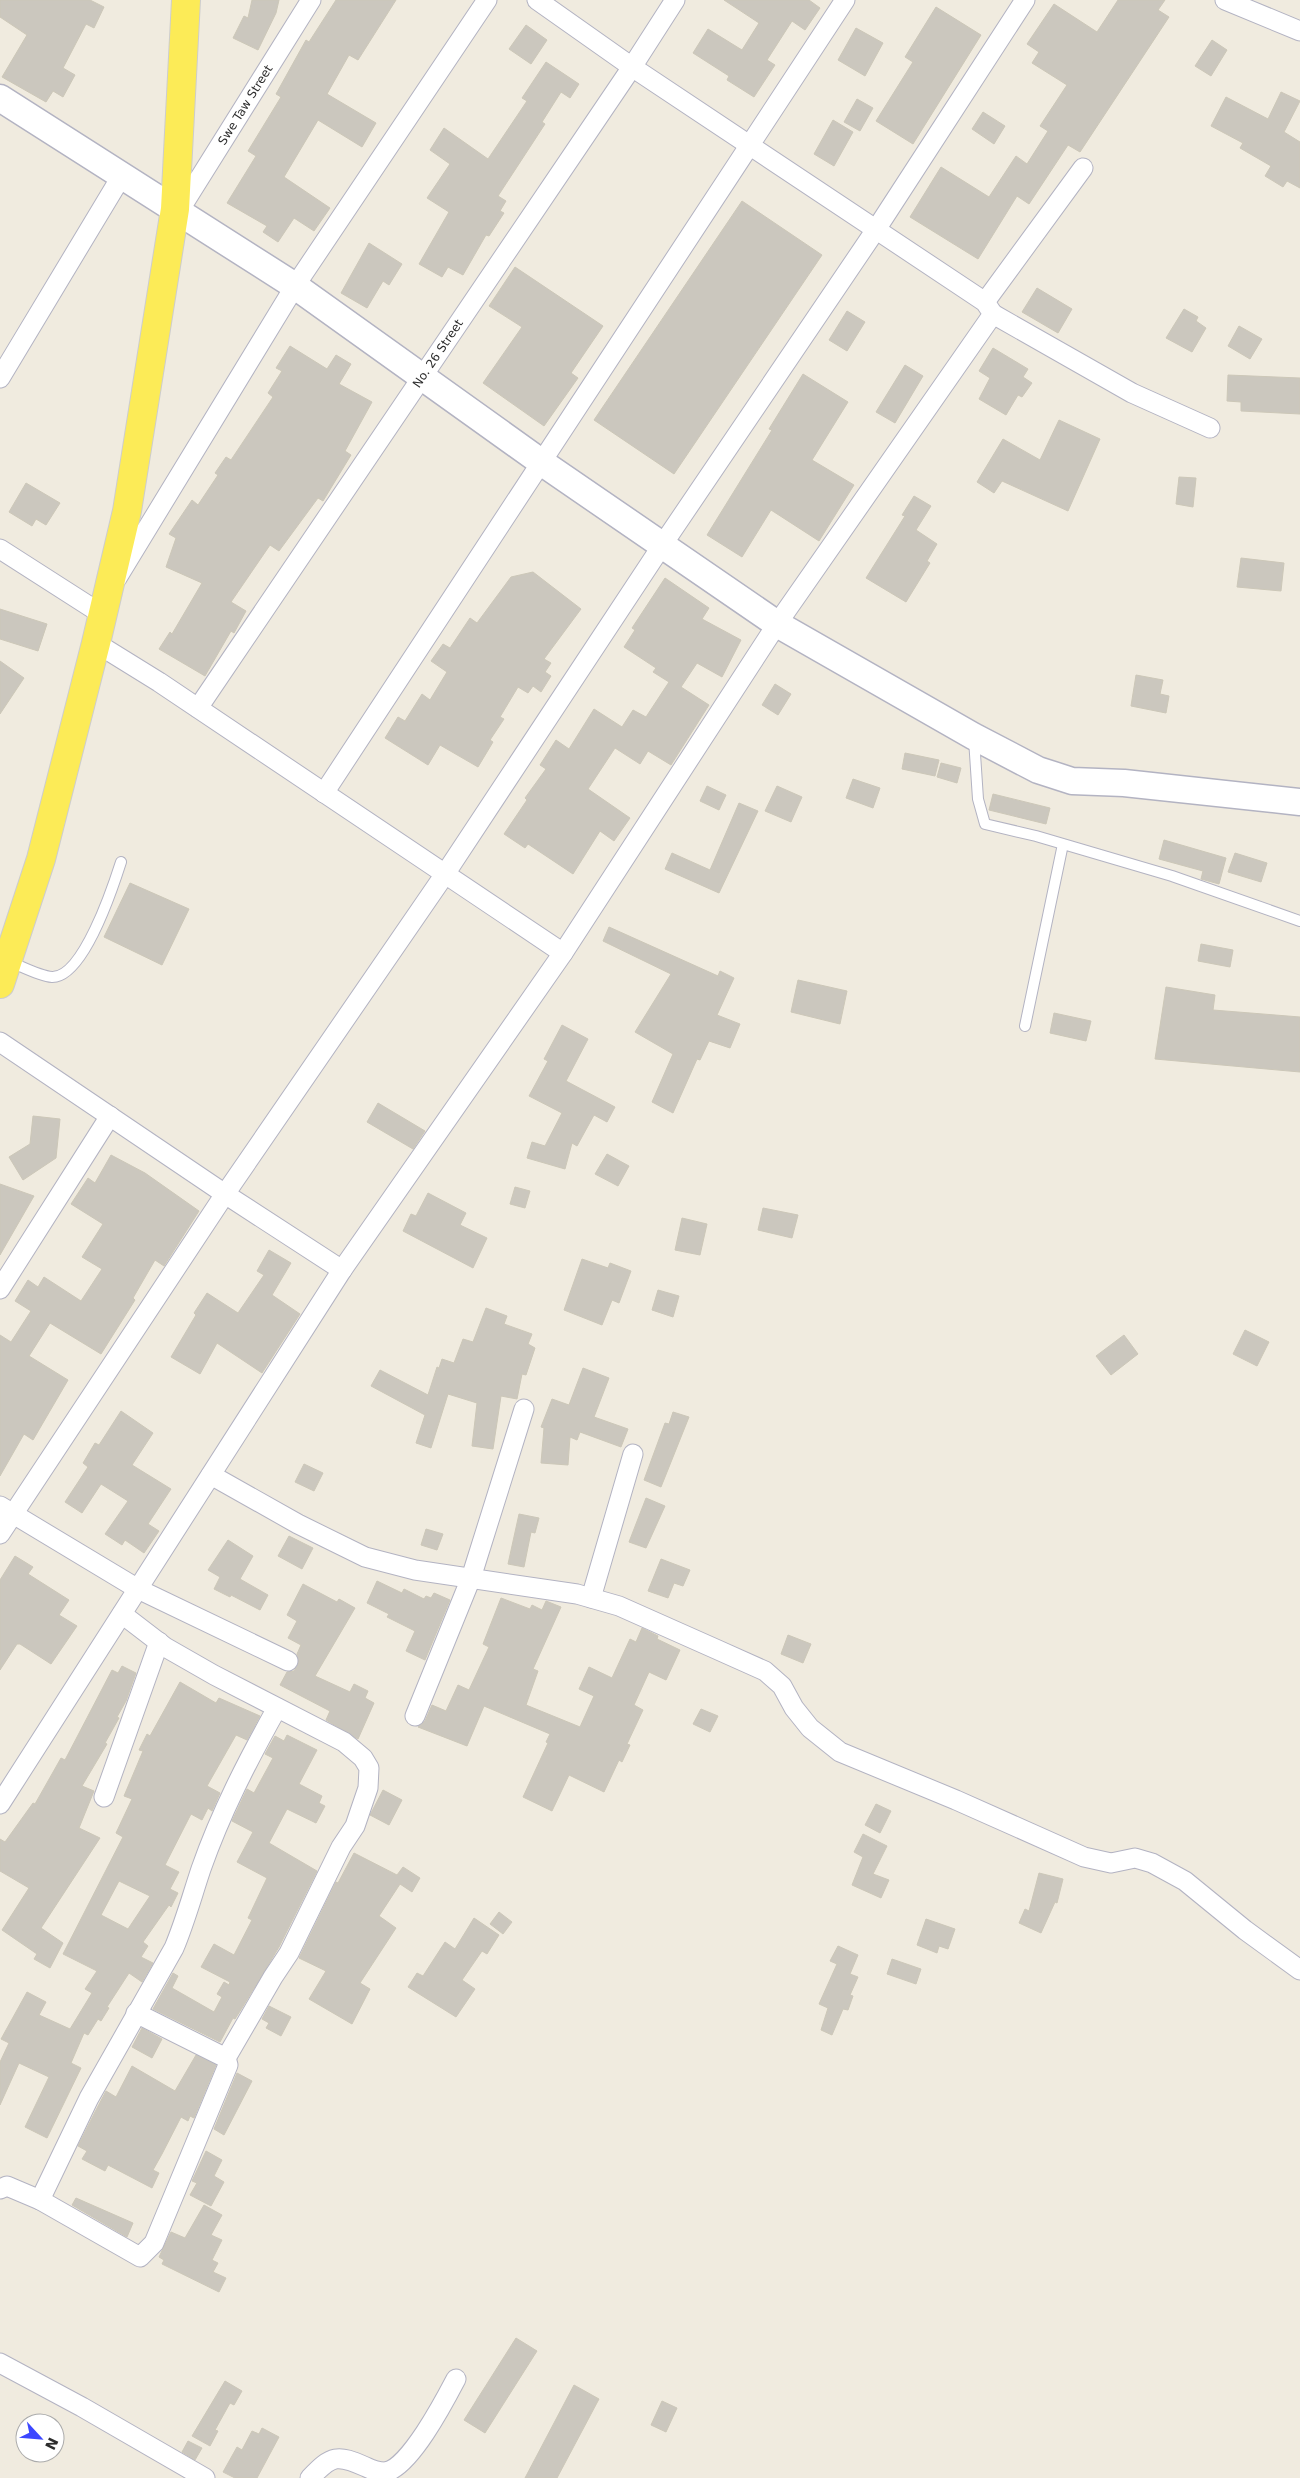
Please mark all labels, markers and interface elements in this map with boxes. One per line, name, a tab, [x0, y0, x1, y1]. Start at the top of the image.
street label: Swe Taw Street	[215, 62, 276, 148]
street label: No. 26 Street	[410, 317, 466, 390]
north arrow	[15, 2413, 65, 2463]
text: N	[42, 2435, 61, 2452]

